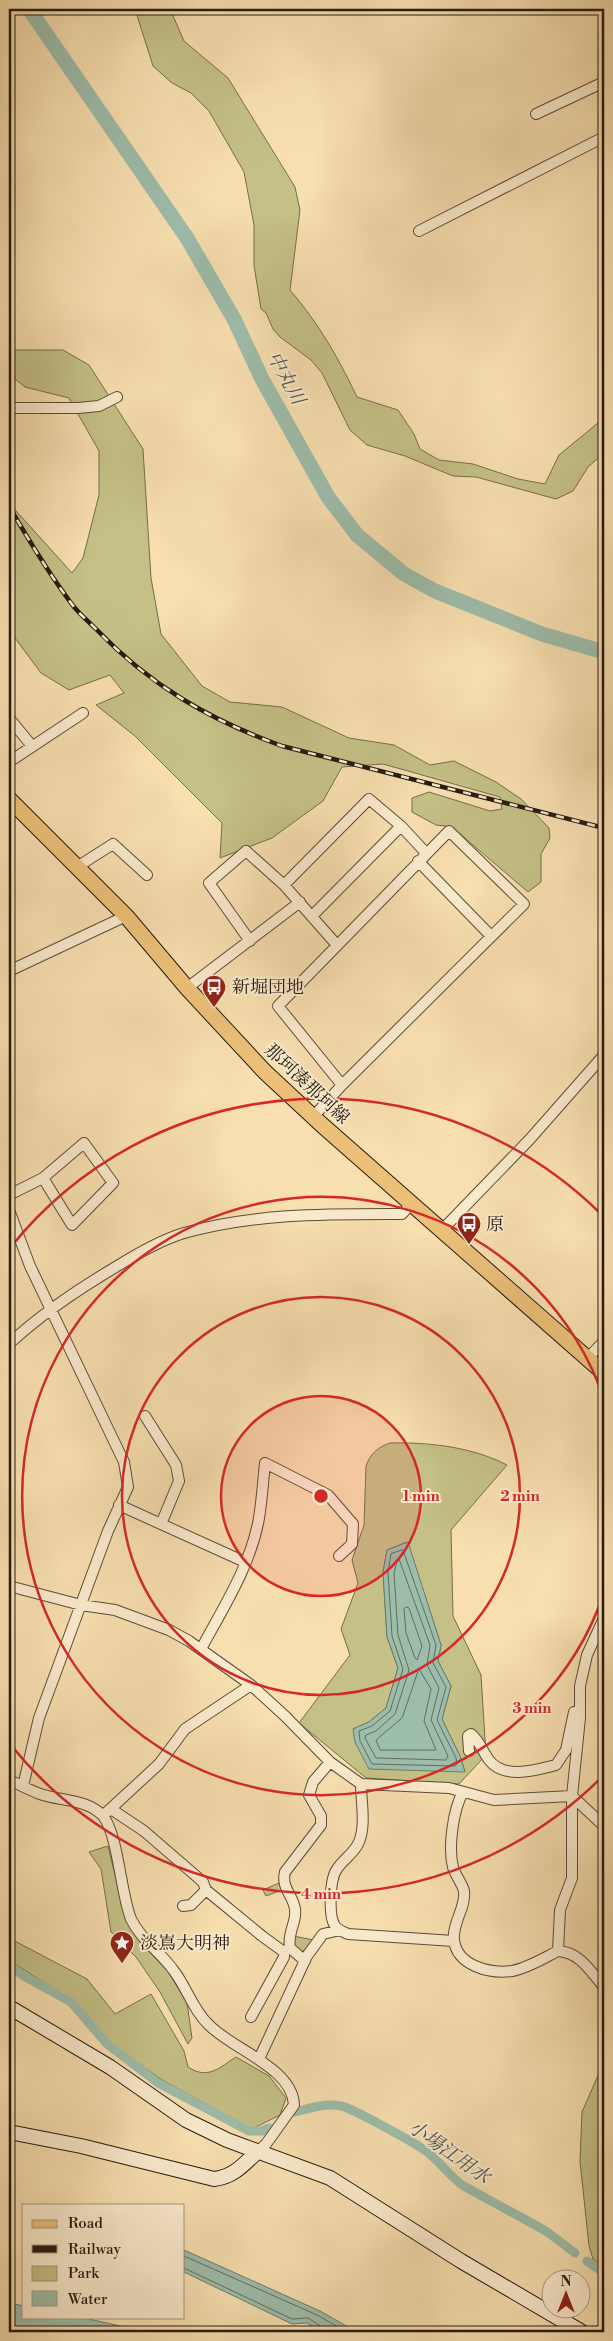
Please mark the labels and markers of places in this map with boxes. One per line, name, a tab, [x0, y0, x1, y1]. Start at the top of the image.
bus stop icon: 新堀団地	[201, 974, 227, 1008]
place label: 新堀団地	[232, 976, 304, 999]
bus stop icon: 原	[456, 1211, 482, 1245]
place label: 原	[486, 1213, 504, 1236]
centre of rings	[312, 1487, 330, 1505]
place icon: 淡嶌大明神	[109, 1930, 135, 1964]
place label: 淡嶌大明神	[140, 1932, 230, 1955]

